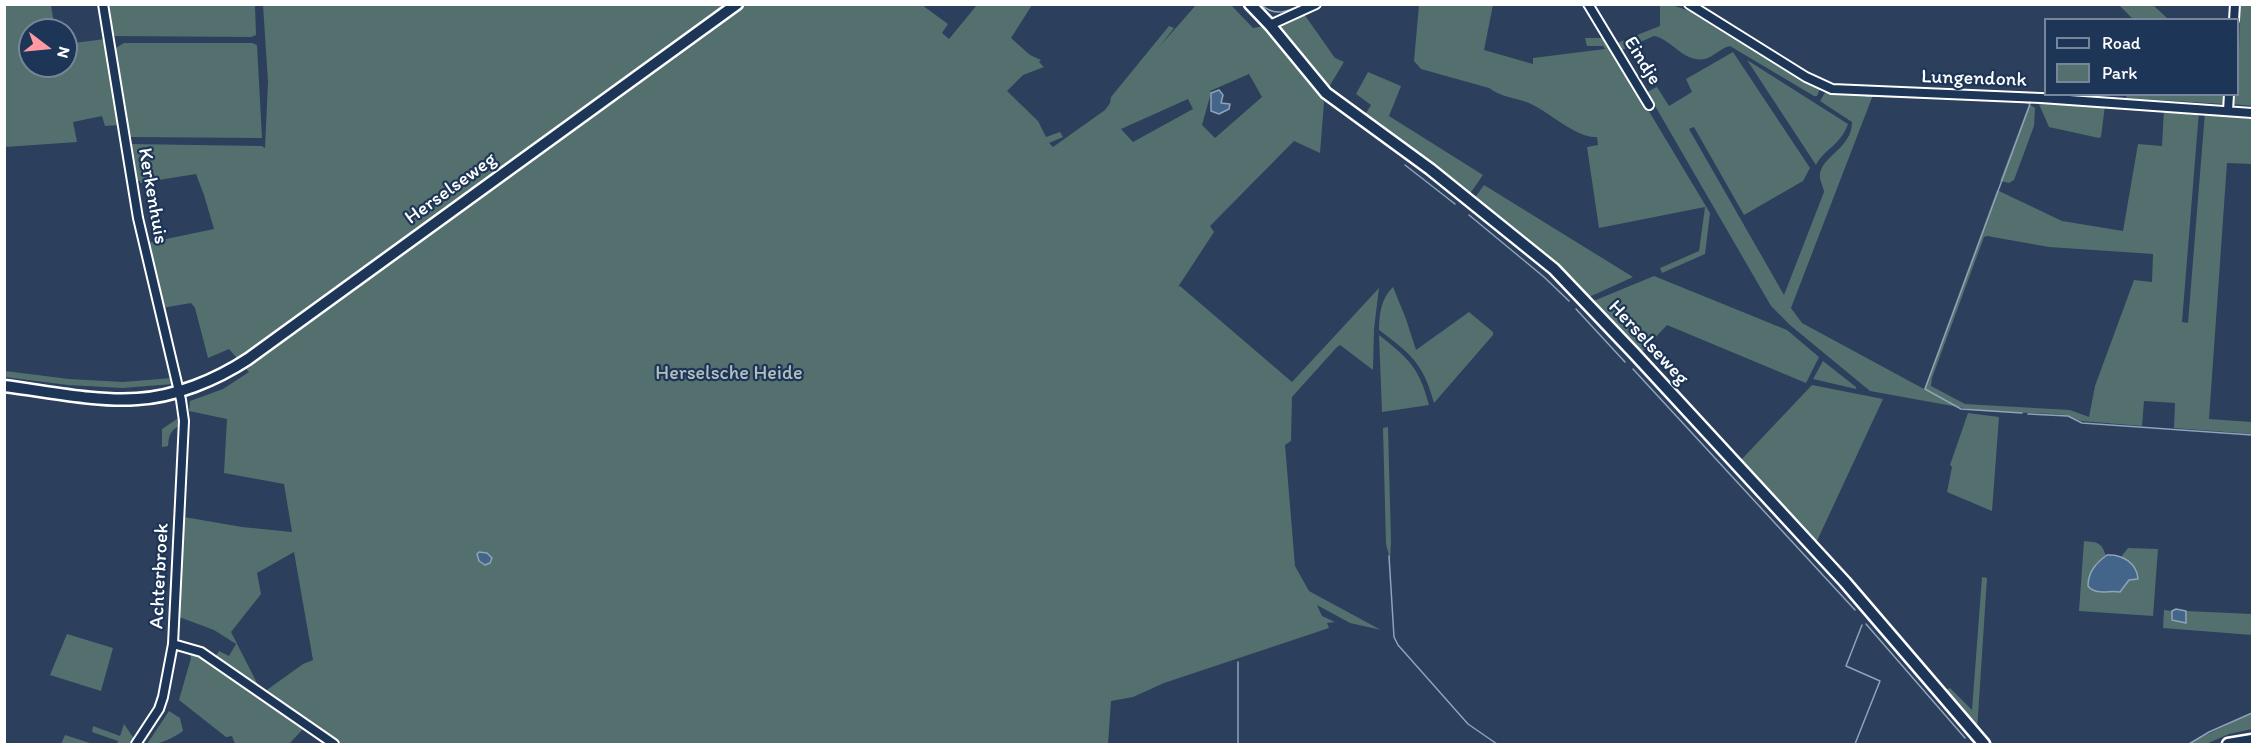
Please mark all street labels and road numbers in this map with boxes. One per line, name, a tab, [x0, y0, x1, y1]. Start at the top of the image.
street label: Eindje	[1618, 32, 1666, 90]
street label: Lungendonk	[1921, 65, 2027, 93]
street label: Kerkenhuis	[132, 146, 172, 246]
street label: Herselseweg	[401, 148, 501, 230]
street label: Herselseweg	[1603, 296, 1693, 390]
street label: Achterbroek	[145, 523, 175, 629]

